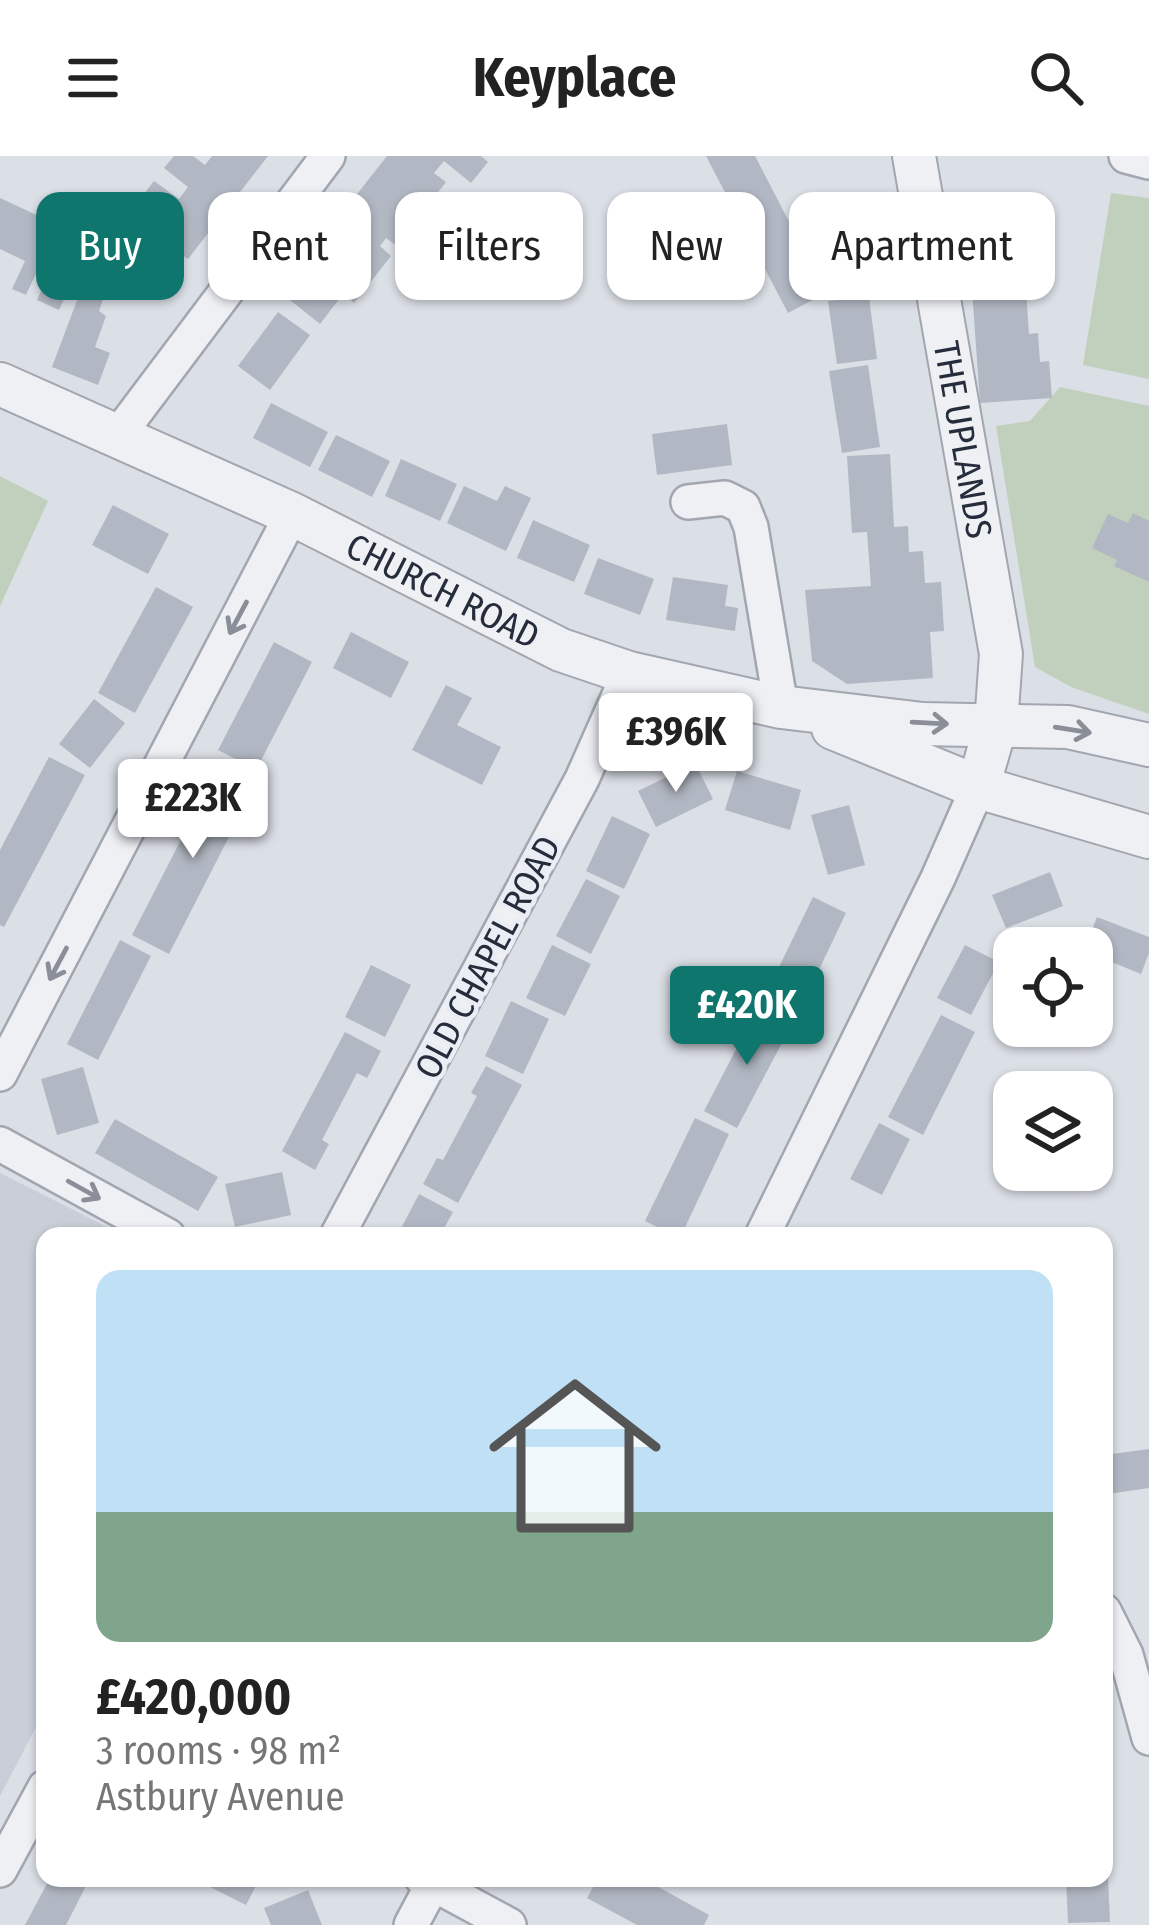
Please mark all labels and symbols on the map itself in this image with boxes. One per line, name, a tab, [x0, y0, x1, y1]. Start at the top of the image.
street label: THE UPLANDS	[924, 338, 1001, 542]
street label: CHURCH ROAD	[339, 524, 547, 658]
one-way arrow	[226, 599, 249, 634]
pin: £396K	[592, 693, 760, 795]
one-way arrow	[910, 712, 949, 735]
one-way arrow	[1053, 719, 1092, 742]
pin: £223K	[109, 759, 277, 861]
street label: OLD CHAPEL ROAD	[405, 829, 570, 1086]
one-way arrow	[45, 945, 68, 981]
pin: £420K	[663, 966, 831, 1068]
one-way arrow	[66, 1179, 101, 1202]

